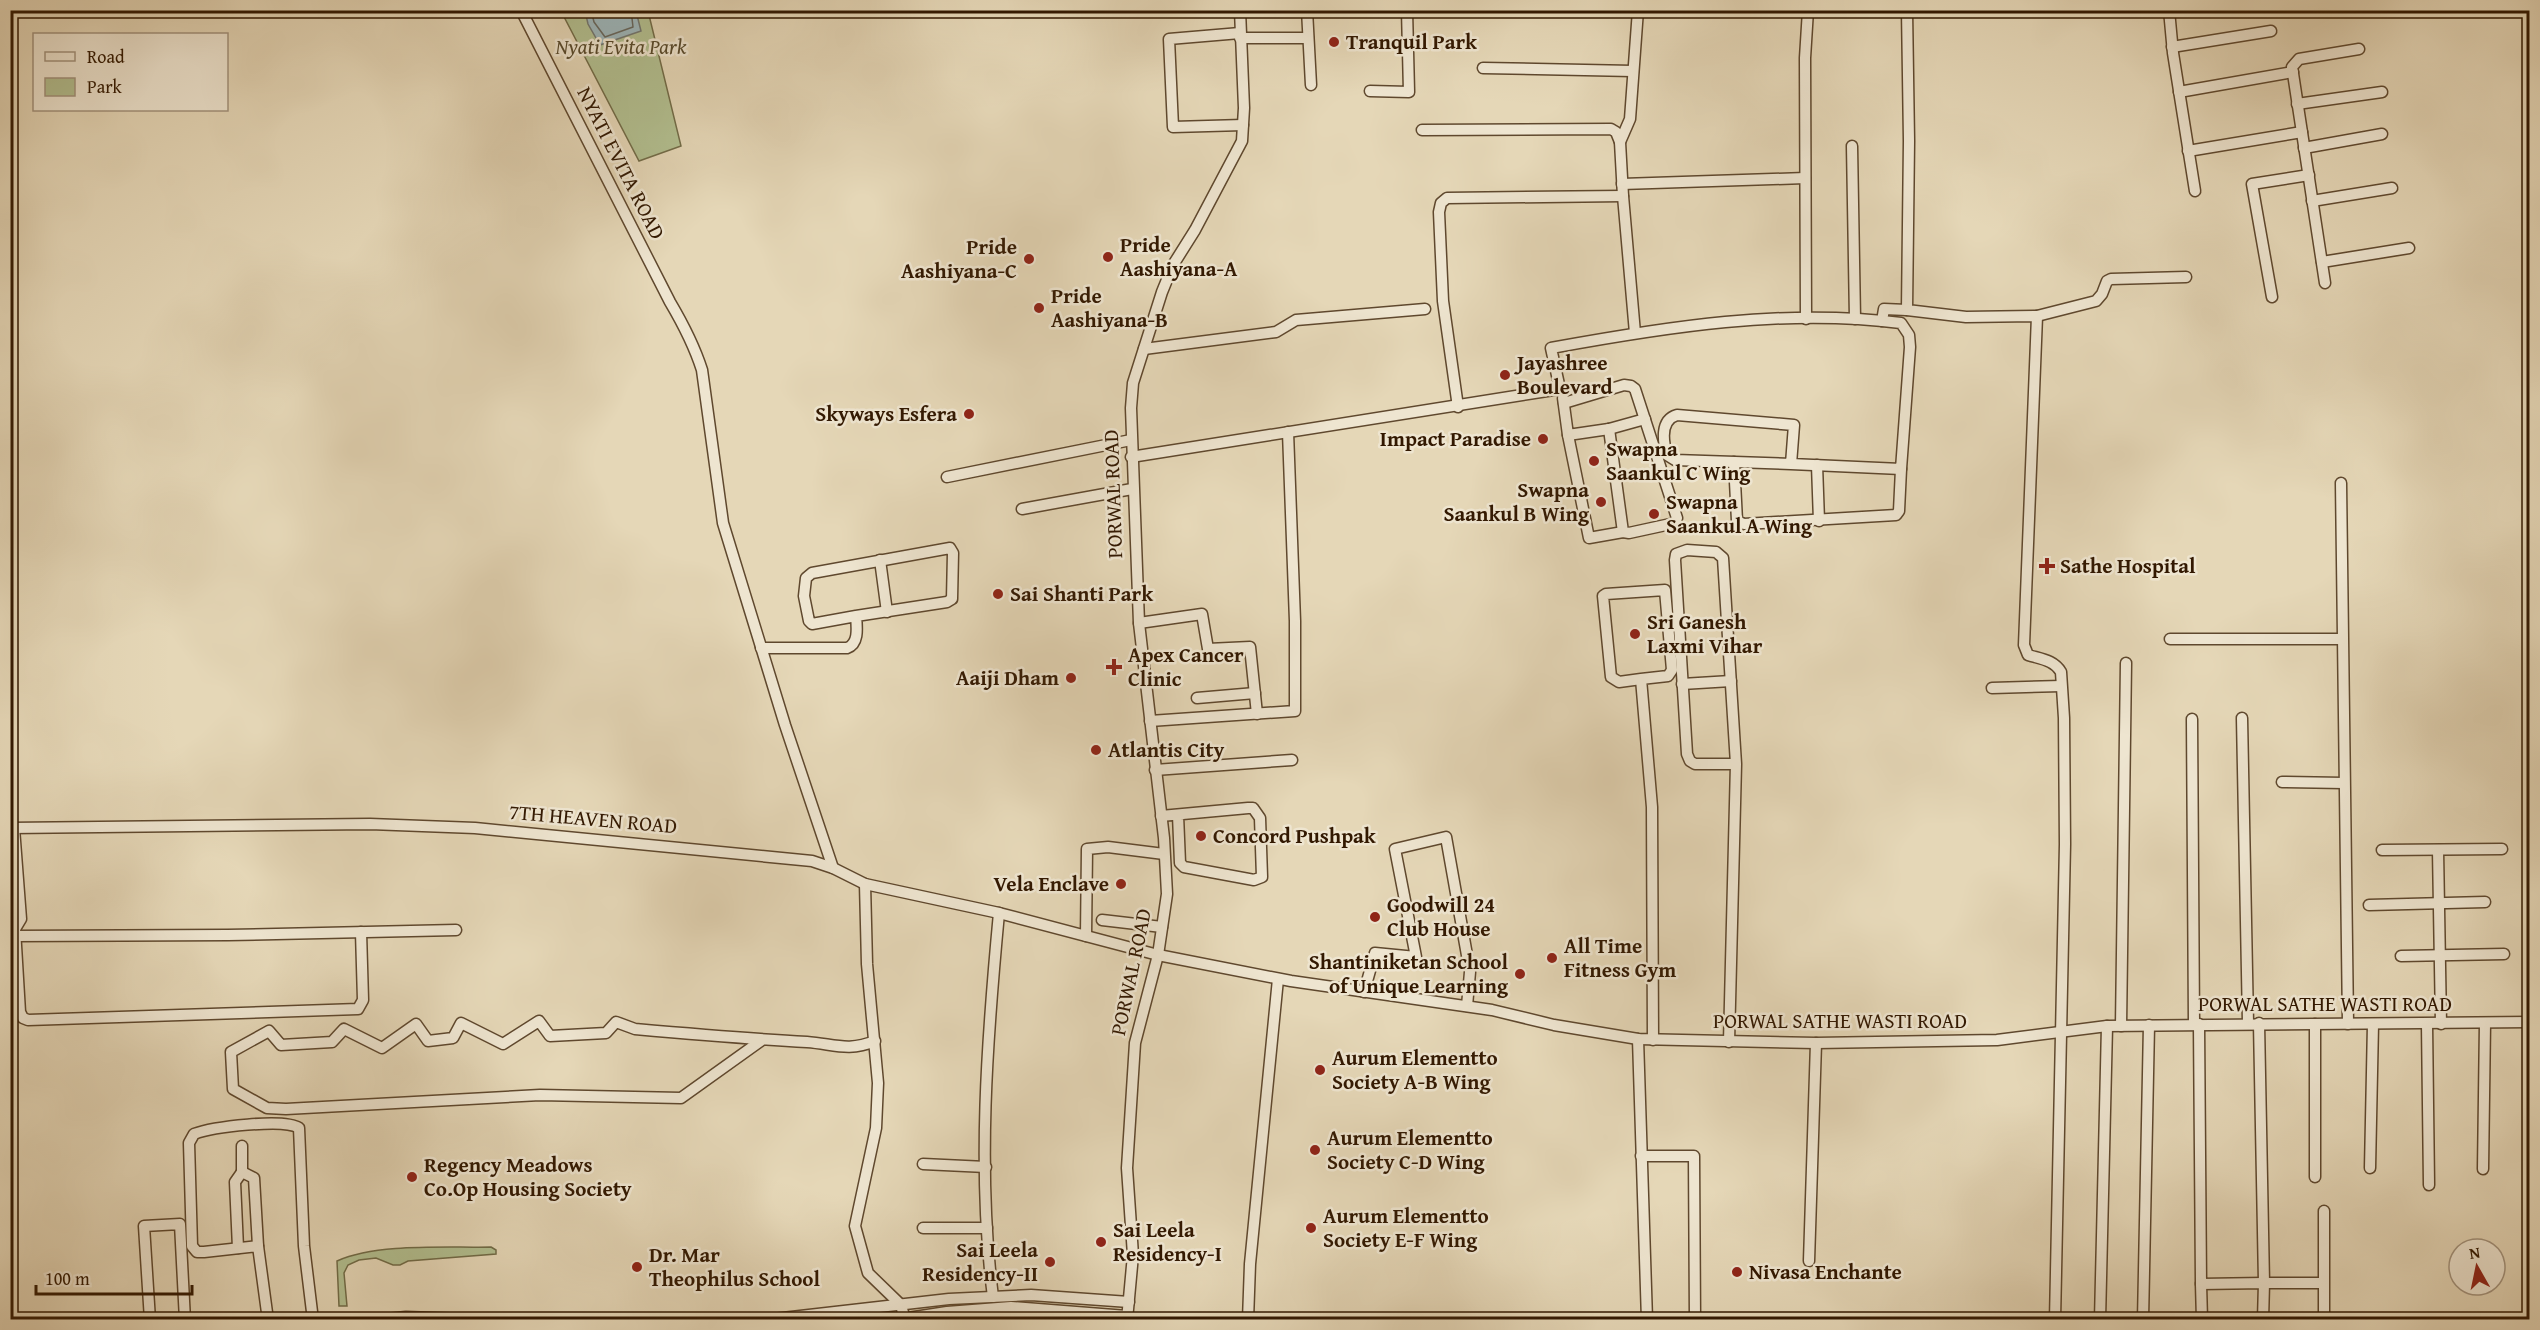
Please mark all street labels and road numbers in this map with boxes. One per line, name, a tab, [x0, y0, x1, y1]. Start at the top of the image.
street label: NYATI EVITA ROAD	[570, 81, 673, 245]
street label: PORWAL ROAD	[1095, 429, 1130, 559]
street label: 7TH HEAVEN ROAD	[508, 796, 678, 841]
street label: PORWAL ROAD	[1102, 906, 1159, 1038]
street label: PORWAL SATHE WASTI ROAD	[2198, 988, 2452, 1019]
street label: PORWAL SATHE WASTI ROAD	[1713, 1005, 1967, 1036]

